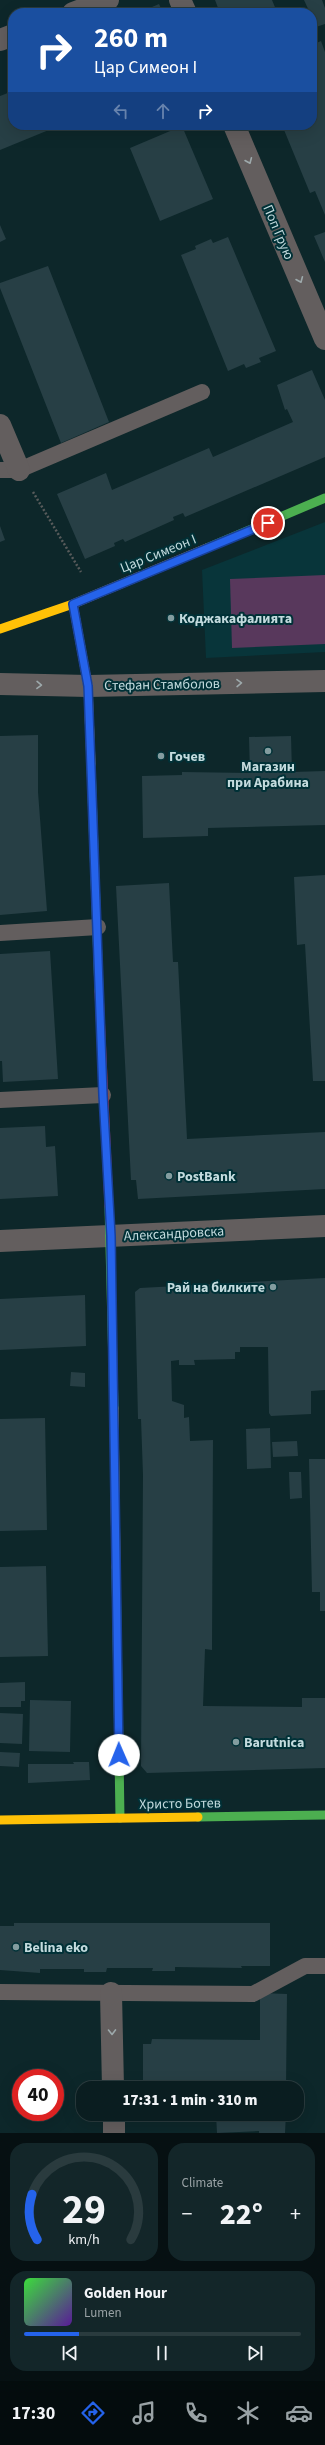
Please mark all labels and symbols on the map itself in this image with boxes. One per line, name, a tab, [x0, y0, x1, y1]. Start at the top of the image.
one-way arrow	[244, 156, 252, 164]
street label: Поп Грую	[258, 202, 299, 263]
one-way arrow	[295, 276, 303, 284]
pin	[251, 506, 285, 540]
street label: Цар Симеон I	[117, 530, 199, 578]
place label: Коджакафалията	[179, 609, 292, 629]
marker: Коджакафалията	[166, 613, 176, 623]
street label: Стефан Стамболов	[104, 674, 220, 696]
one-way arrow	[236, 679, 242, 687]
one-way arrow	[36, 681, 42, 689]
marker: Магазин при Арабина	[263, 746, 273, 756]
place label: Гочев	[169, 747, 205, 767]
marker: Гочев	[156, 751, 166, 761]
place label: Магазин при Арабина	[227, 757, 309, 793]
place label: PostBank	[177, 1167, 236, 1187]
marker: PostBank	[164, 1171, 174, 1181]
street label: Александровска	[123, 1221, 225, 1247]
place label: Рай на билките	[167, 1278, 265, 1298]
marker: Рай на билките	[268, 1282, 278, 1292]
place label: Barutnica	[244, 1733, 304, 1753]
position arrow	[98, 1734, 140, 1776]
marker: Barutnica	[231, 1737, 241, 1747]
street label: Христо Ботев	[139, 1793, 221, 1815]
place label: Belina eko	[24, 1938, 88, 1958]
marker: Belina eko	[11, 1942, 21, 1952]
one-way arrow	[107, 2029, 116, 2035]
speed limit sign: 40	[12, 2069, 64, 2121]

